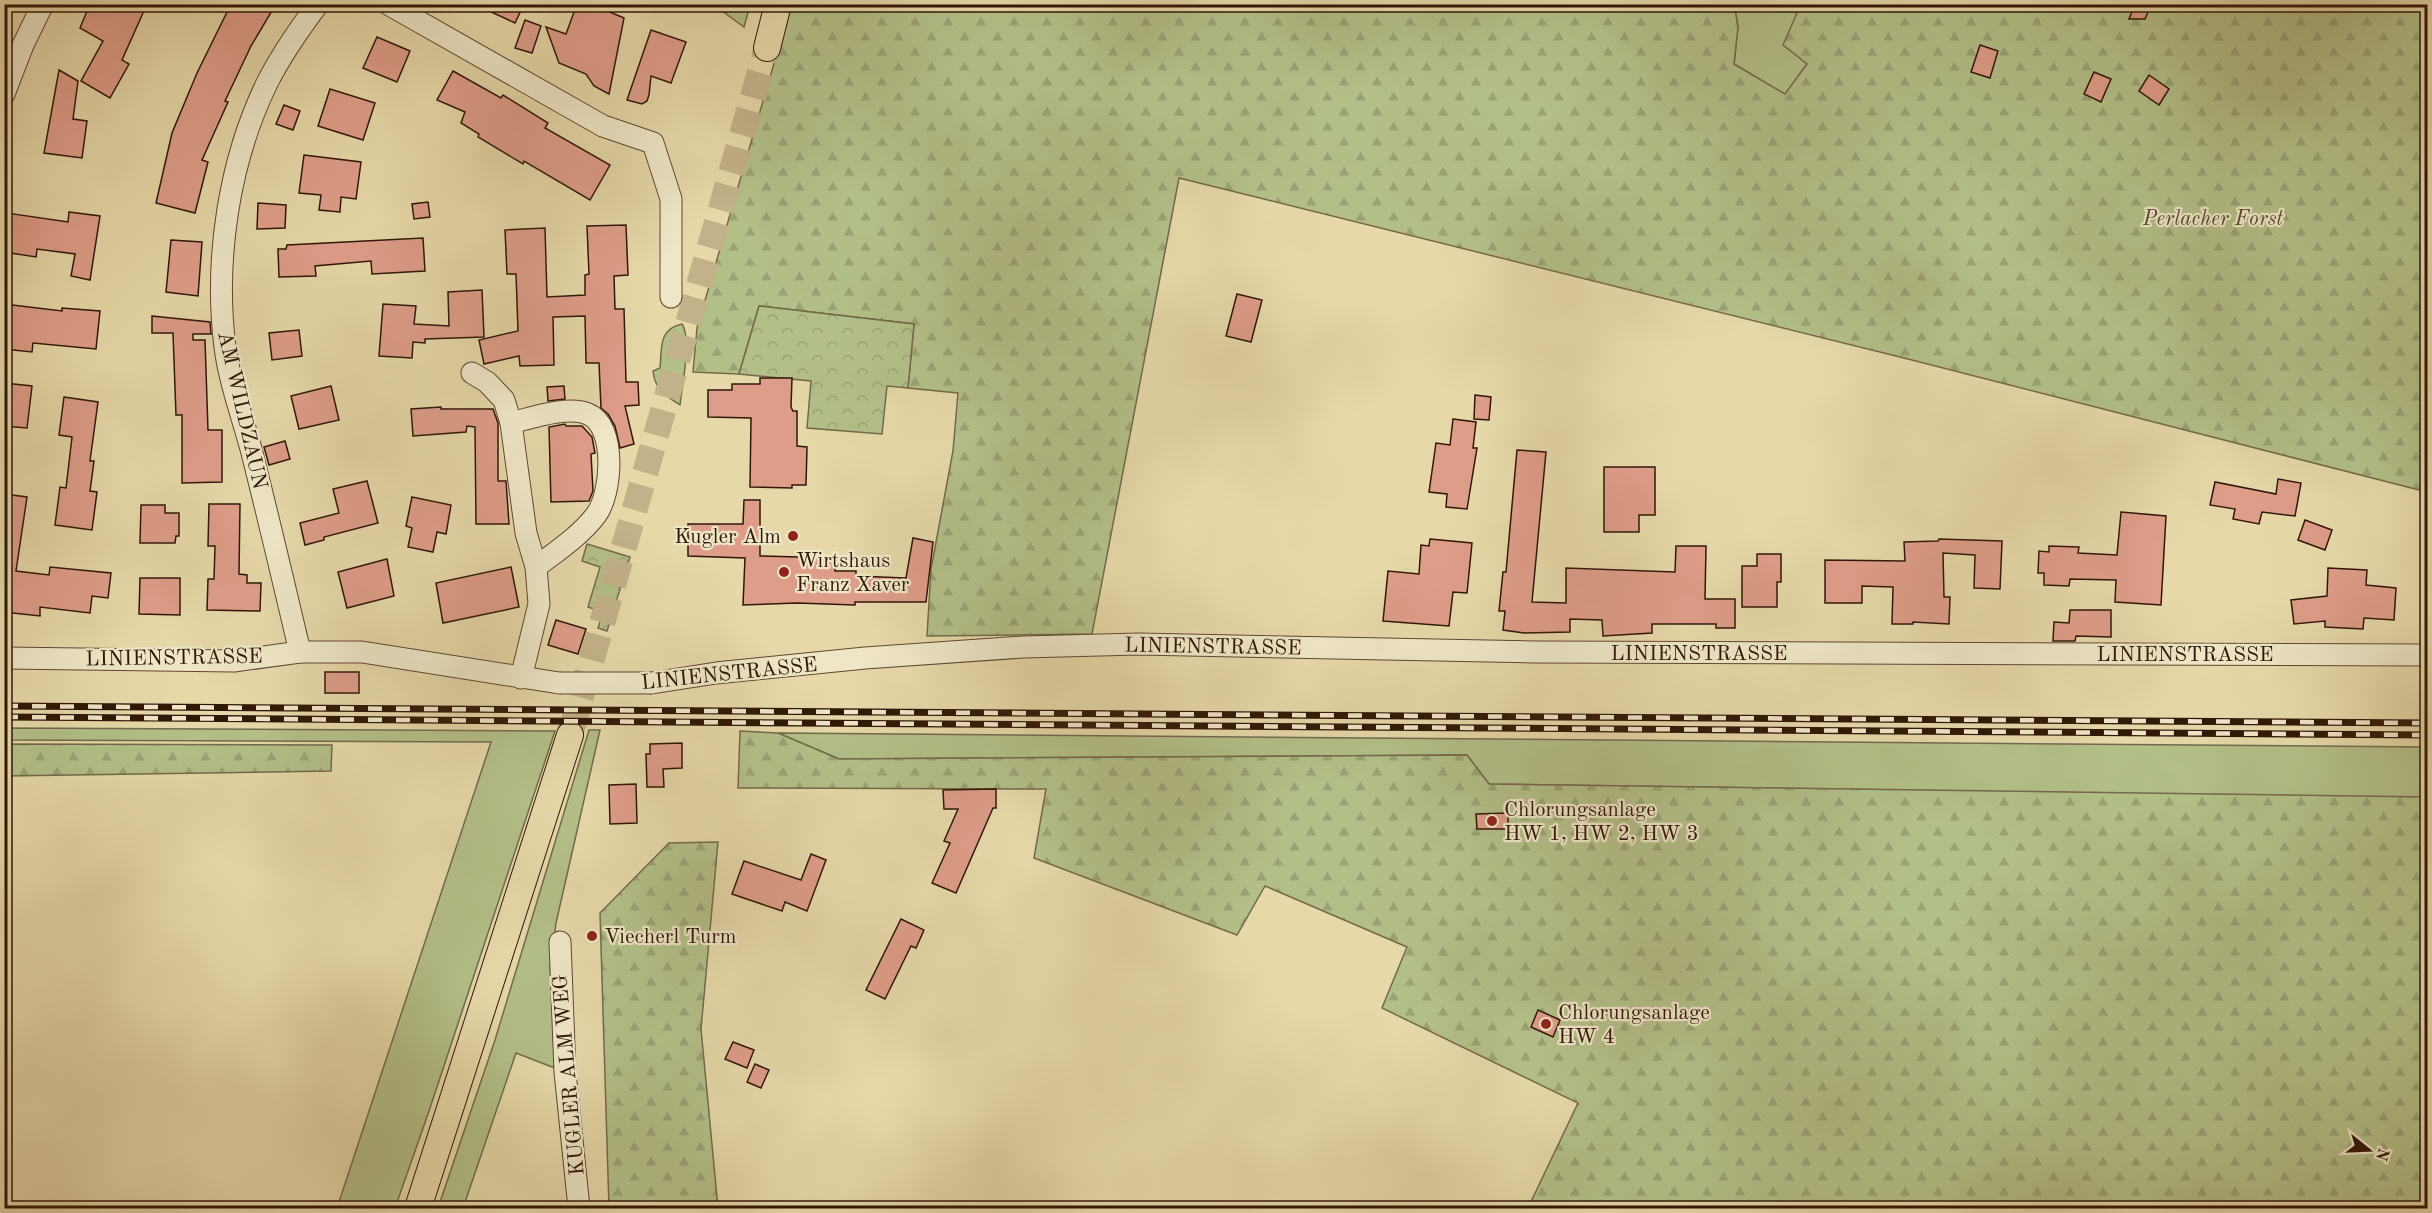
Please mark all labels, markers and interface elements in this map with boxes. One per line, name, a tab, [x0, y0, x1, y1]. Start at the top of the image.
park label: Perlacher Forst	[2142, 209, 2284, 230]
street label: AM WILDZAUN	[213, 329, 270, 491]
place label: Kugler Alm	[674, 527, 781, 548]
marker: Kugler Alm	[786, 529, 800, 543]
place label: Wirtshaus Franz Xaver	[796, 551, 910, 596]
marker: Wirtshaus Franz Xaver	[777, 565, 791, 579]
street label: LINIENSTRASSE	[1124, 635, 1302, 660]
street label: LINIENSTRASSE	[1610, 644, 1788, 665]
street label: LINIENSTRASSE	[2096, 645, 2274, 666]
street label: LINIENSTRASSE	[85, 646, 263, 671]
street label: LINIENSTRASSE	[640, 655, 818, 694]
place label: Chlorungsanlage HW 1, HW 2, HW 3	[1504, 800, 1699, 845]
marker: Chlorungsanlage HW 1, HW 2, HW 3	[1485, 814, 1499, 828]
place label: Viecherl Turm	[604, 927, 737, 948]
marker: Viecherl Turm	[585, 929, 599, 943]
street label: KUGLER ALM WEG	[550, 973, 589, 1176]
place label: Chlorungsanlage HW 4	[1558, 1003, 1710, 1048]
marker: Chlorungsanlage HW 4	[1539, 1017, 1553, 1031]
north arrow	[2339, 1120, 2399, 1180]
text: N	[2372, 1146, 2391, 1163]

